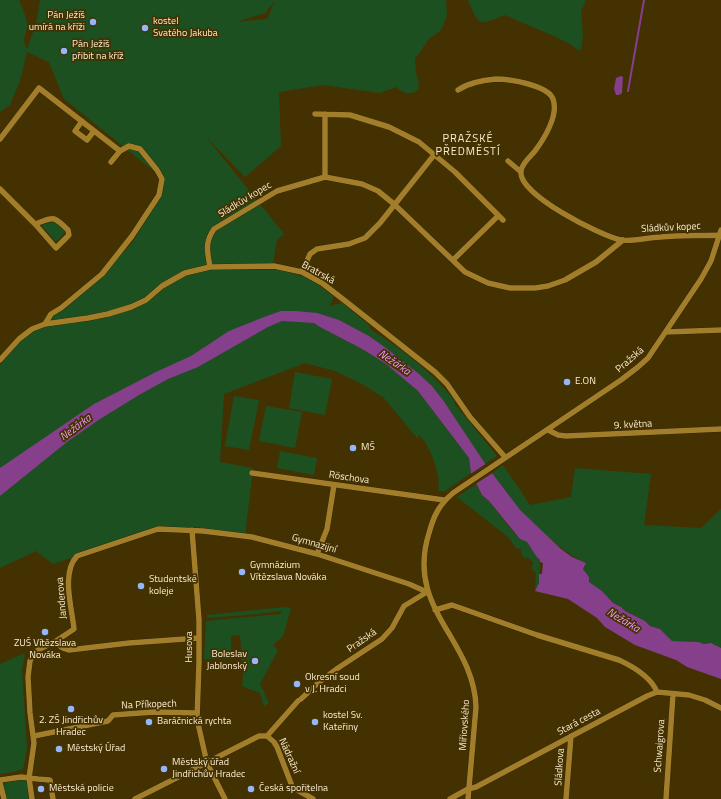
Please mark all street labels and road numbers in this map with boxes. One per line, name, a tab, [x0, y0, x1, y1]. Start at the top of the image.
street label: Sládkův kopec	[216, 179, 274, 221]
street label: Sládkův kopec	[641, 220, 701, 236]
street label: Bratrská	[299, 259, 337, 287]
street label: Pražská	[613, 345, 647, 375]
street label: 9. května	[614, 418, 652, 432]
street label: Röschova	[328, 469, 370, 487]
street label: Gymnazijní	[290, 532, 338, 556]
street label: Janderova	[54, 577, 70, 619]
street label: Pražská	[345, 627, 379, 655]
street label: Husova	[184, 631, 196, 663]
street label: Na Příkopech	[121, 698, 177, 712]
street label: Miřiovského	[457, 699, 473, 751]
street label: Stará cesta	[555, 706, 603, 738]
street label: Schwaigrova	[652, 719, 668, 773]
street label: Nádražní	[276, 736, 302, 776]
street label: Sládkova	[553, 748, 567, 786]

